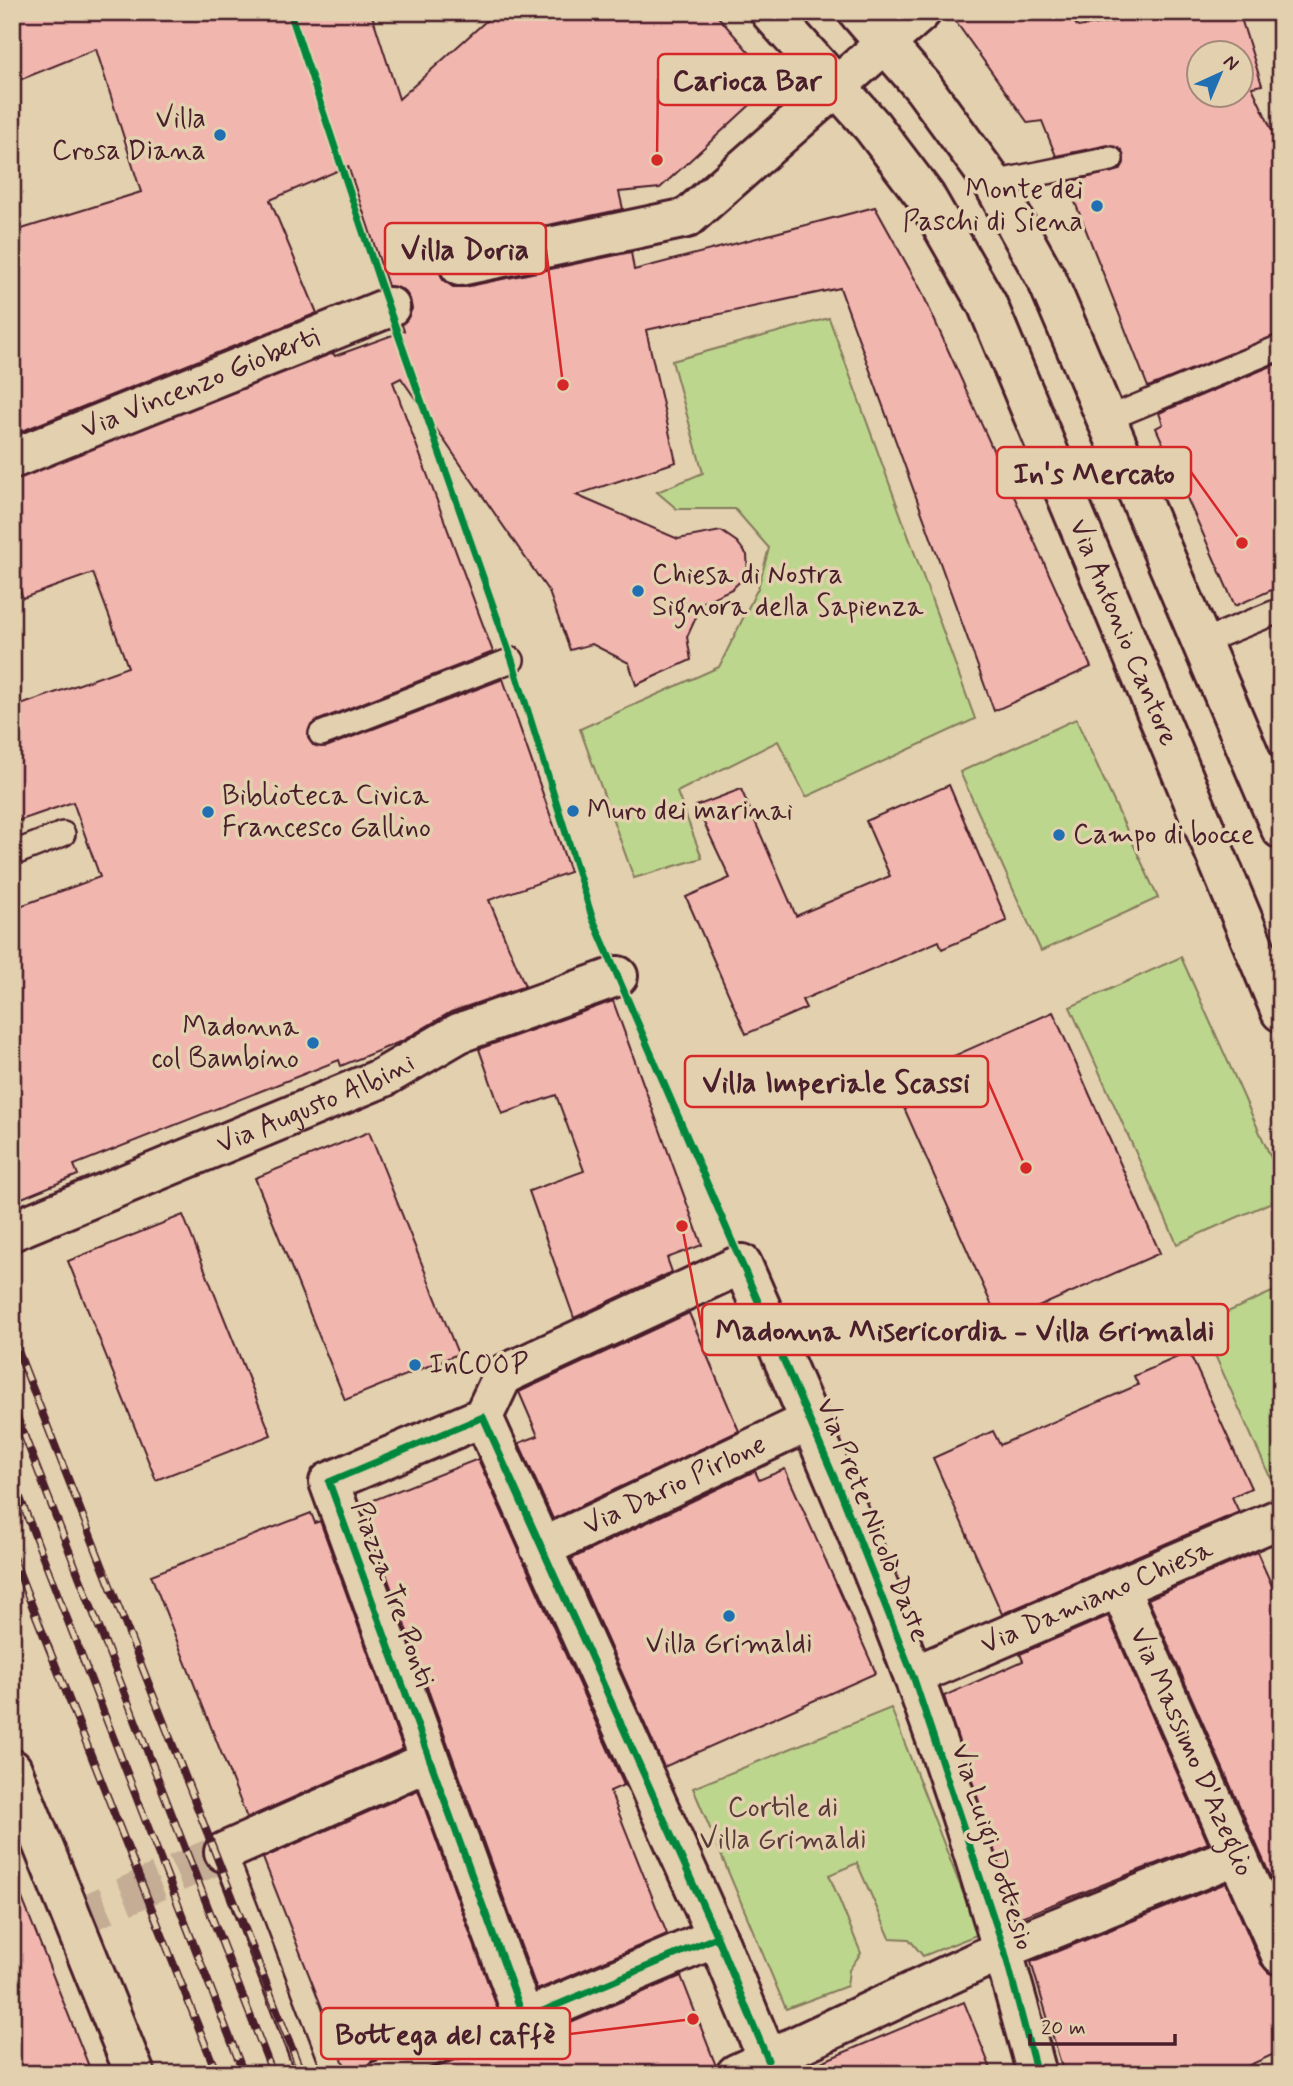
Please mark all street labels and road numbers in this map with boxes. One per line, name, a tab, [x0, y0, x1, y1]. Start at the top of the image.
street label: Via Vincenzo Gioberti	[76, 319, 325, 448]
street label: Via Antonio Cantore	[1060, 513, 1187, 752]
street label: Via Augusto Albini	[211, 1044, 421, 1163]
street label: Via Prete Nicolò Daste	[806, 1393, 938, 1647]
street label: Via Dario Pirlone	[577, 1426, 772, 1544]
street label: Piazza Tre Ponti	[341, 1496, 443, 1692]
street label: Via Damiano Chiesa	[975, 1531, 1219, 1663]
street label: Via Massimo D'Azeglio	[1120, 1621, 1263, 1882]
street label: Via Luigi Dottesio	[938, 1739, 1043, 1956]

